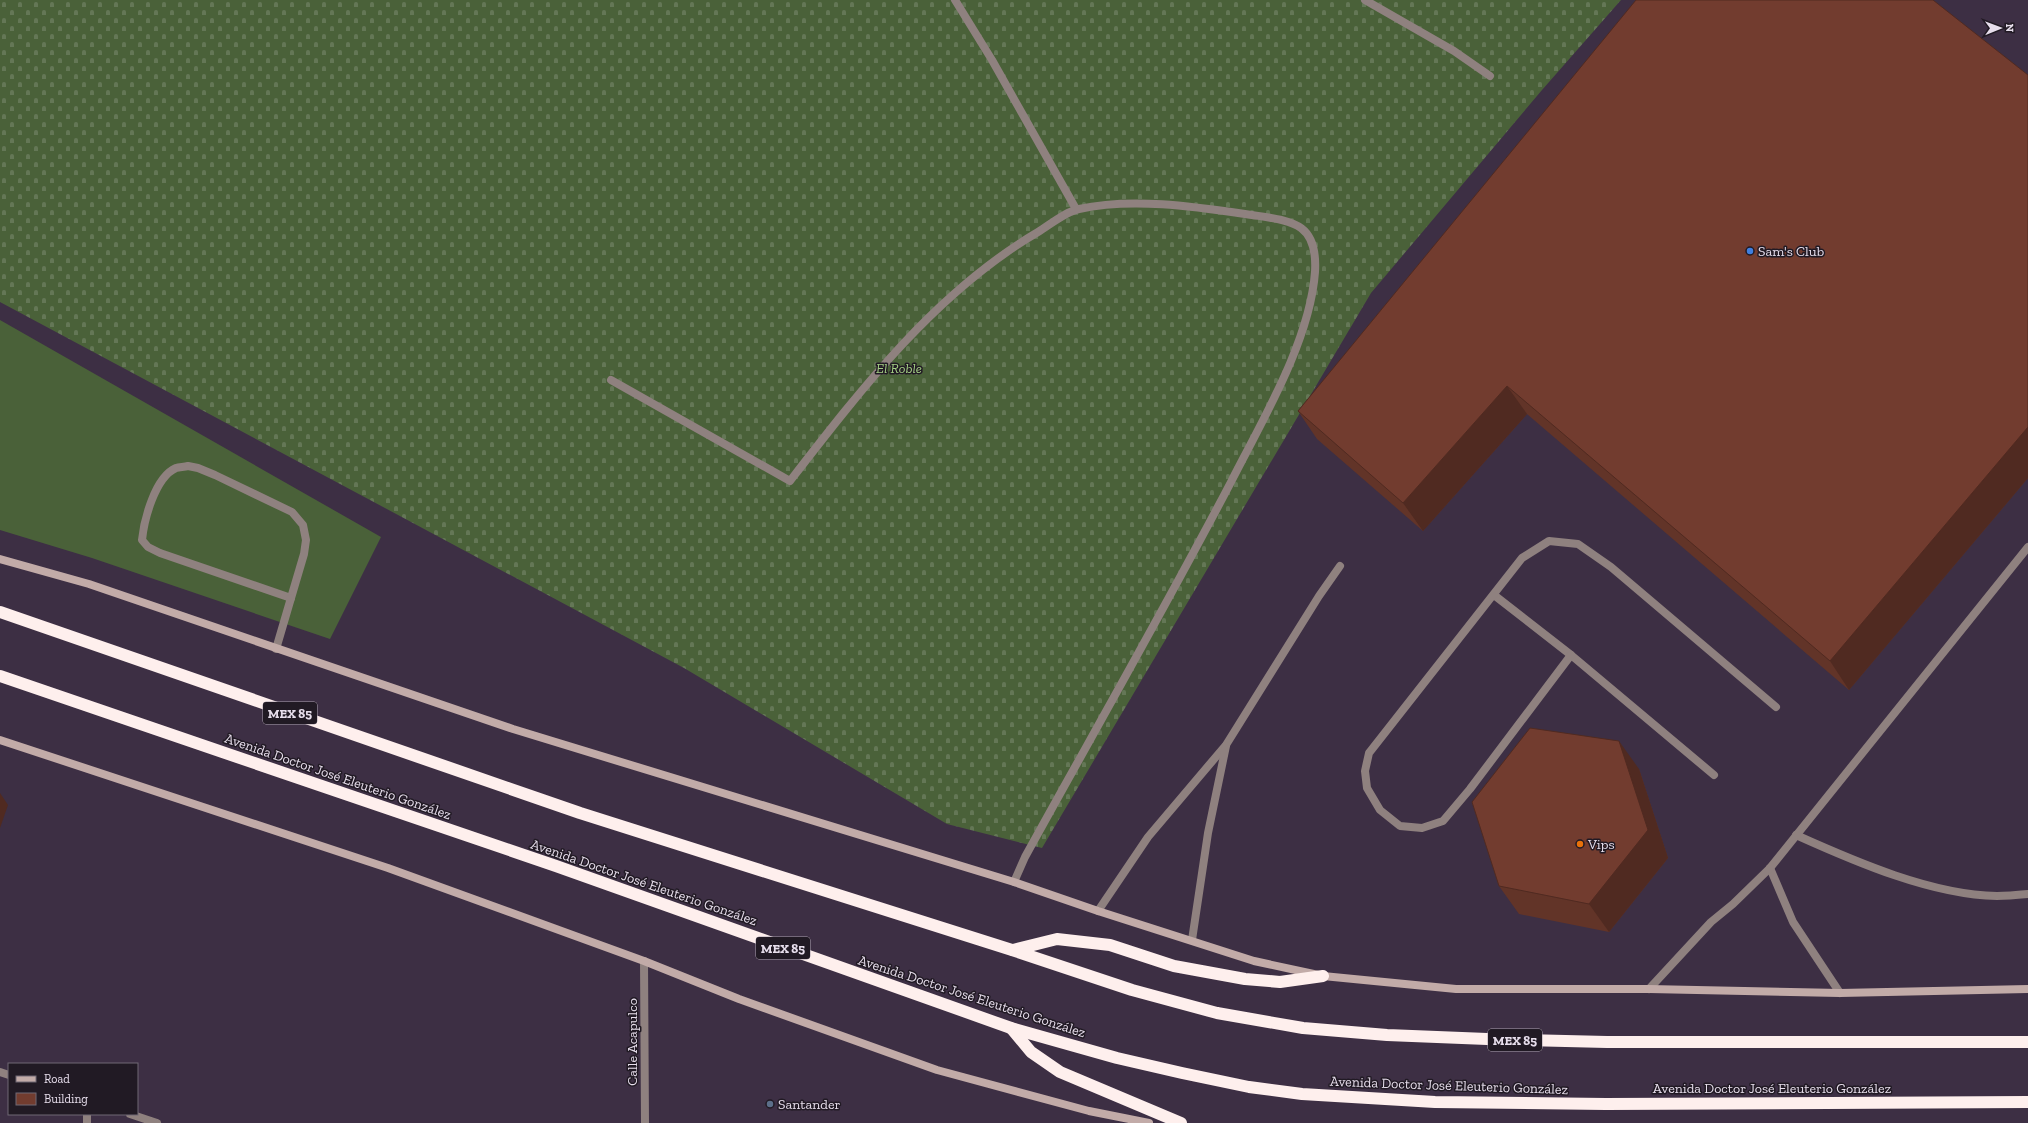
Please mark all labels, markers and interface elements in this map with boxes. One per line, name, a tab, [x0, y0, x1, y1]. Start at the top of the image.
north arrow	[1980, 8, 2020, 48]
text: N	[2003, 24, 2016, 33]
place label: Sam's Club	[1758, 243, 1824, 260]
marker: Sam's Club	[1745, 246, 1755, 256]
park label: El Roble	[876, 360, 922, 377]
road number: MEX 85	[263, 702, 317, 724]
street label: Avenida Doctor José Eleuterio González	[222, 730, 454, 823]
street label: Avenida Doctor José Eleuterio González	[528, 836, 760, 929]
place label: Vips	[1587, 836, 1615, 853]
marker: Vips	[1575, 839, 1585, 849]
road number: MEX 85	[756, 937, 810, 959]
street label: Avenida Doctor José Eleuterio González	[856, 952, 1088, 1042]
street label: Calle Acapulco	[624, 998, 641, 1086]
road number: MEX 85	[1488, 1029, 1542, 1051]
legend	[8, 1063, 138, 1115]
text: Road	[44, 1072, 70, 1086]
street label: Avenida Doctor José Eleuterio González	[1330, 1073, 1569, 1098]
street label: Avenida Doctor José Eleuterio González	[1653, 1080, 1892, 1097]
text: Building	[44, 1092, 88, 1106]
place label: Santander	[778, 1096, 840, 1113]
marker: Santander	[765, 1099, 775, 1109]

